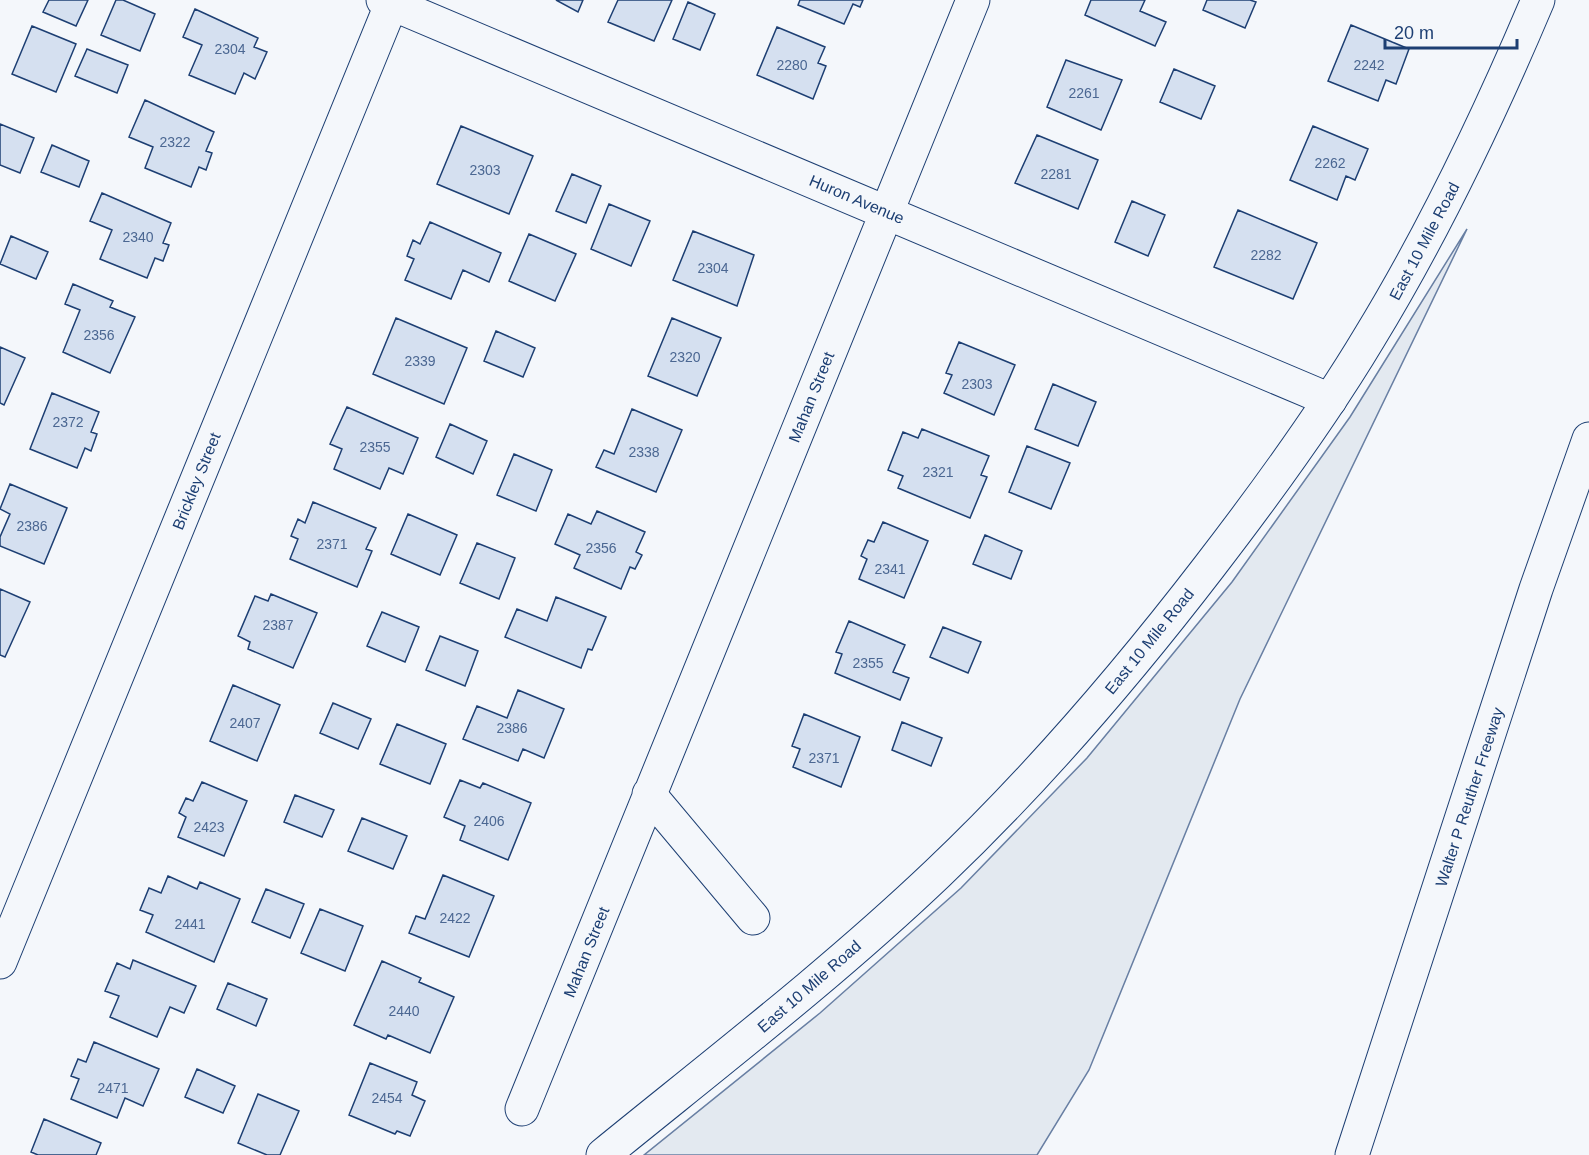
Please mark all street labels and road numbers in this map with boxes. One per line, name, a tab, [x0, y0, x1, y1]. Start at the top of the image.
street label: Huron Avenue	[807, 172, 907, 227]
street label: East 10 Mile Road	[1386, 180, 1463, 303]
street label: Mahan Street	[786, 349, 838, 445]
street label: Brickley Street	[169, 430, 224, 532]
street label: East 10 Mile Road	[1102, 585, 1197, 697]
street label: Walter P Reuther Freeway	[1432, 705, 1507, 889]
street label: Mahan Street	[561, 904, 613, 1000]
street label: East 10 Mile Road	[754, 937, 864, 1036]

